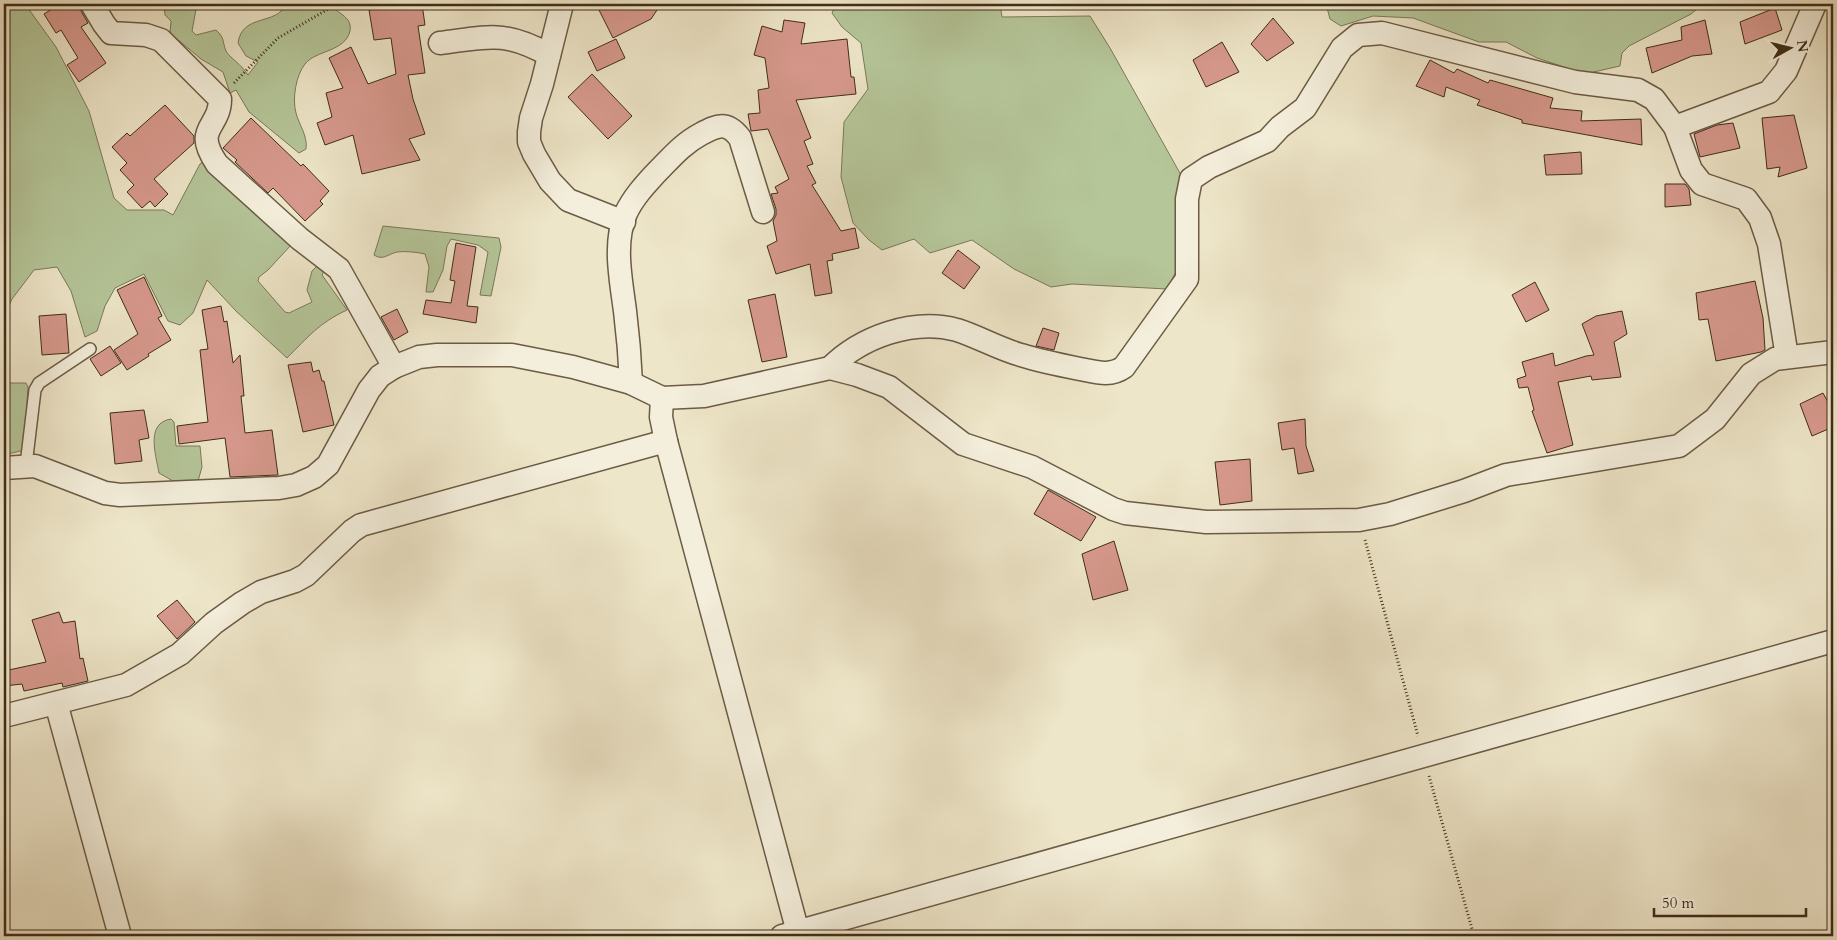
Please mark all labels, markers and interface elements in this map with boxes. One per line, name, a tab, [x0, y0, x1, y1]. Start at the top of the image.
north arrow	[1764, 22, 1814, 72]
text: N	[1792, 39, 1813, 54]
scale bar	[1654, 885, 1807, 917]
text: 50 m	[1662, 893, 1694, 913]

